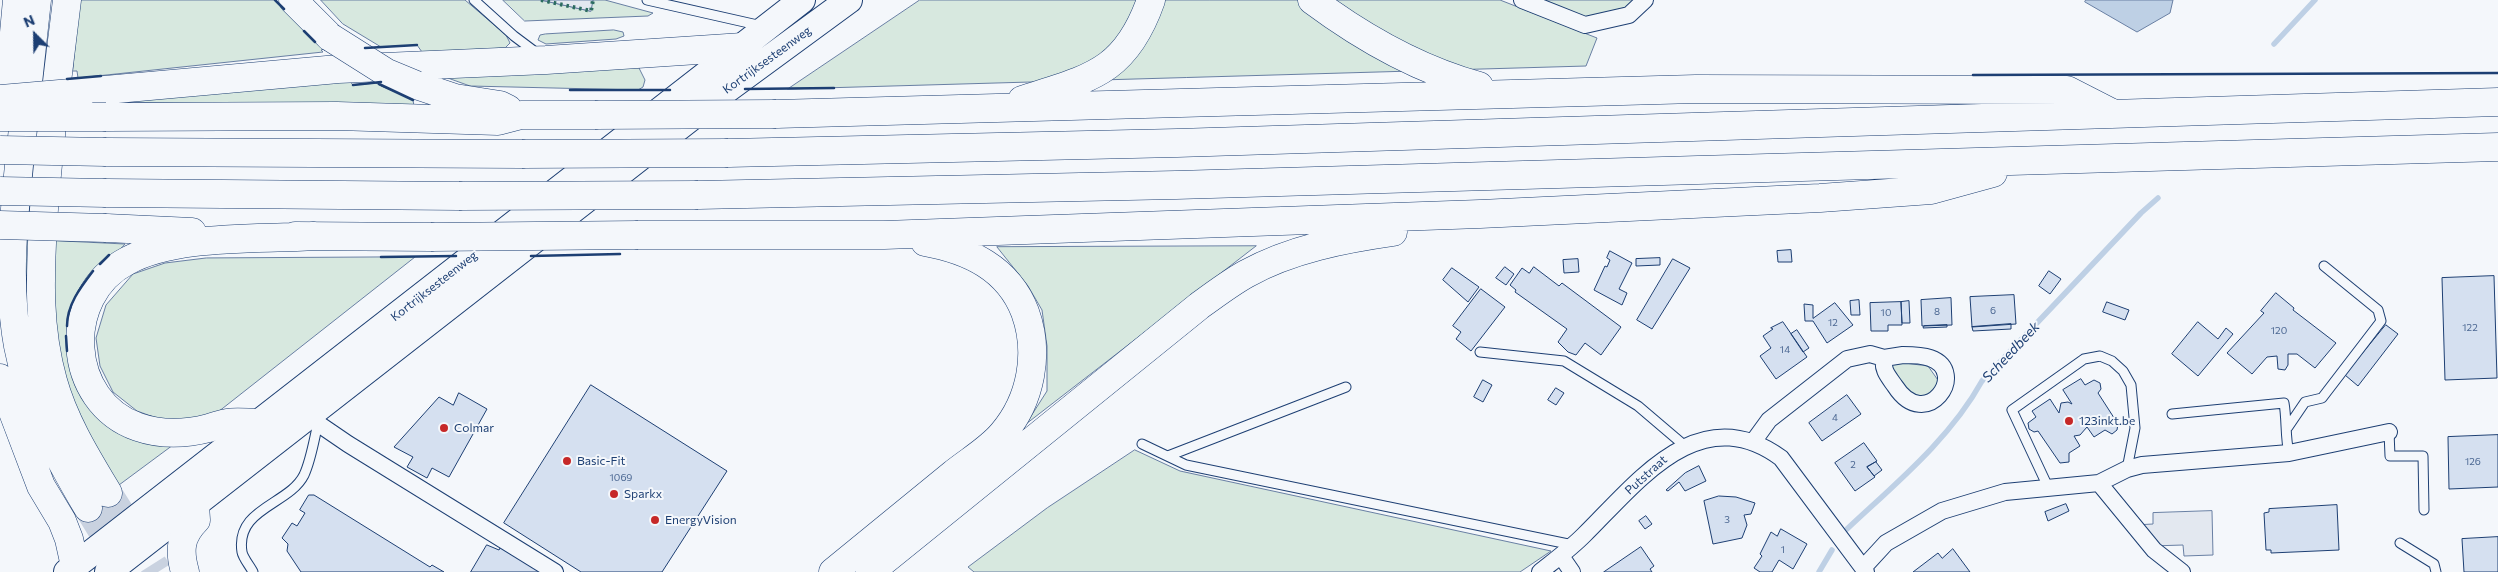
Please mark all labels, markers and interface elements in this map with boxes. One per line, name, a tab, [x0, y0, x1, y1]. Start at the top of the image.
north arrow	[10, 10, 60, 60]
text: N	[21, 11, 37, 31]
street label: Kortrijksesteenweg	[720, 23, 814, 97]
street label: Kortrijksesteenweg	[388, 248, 480, 324]
house number: 6	[1990, 305, 1996, 317]
house number: 8	[1934, 306, 1940, 318]
house number: 10	[1881, 307, 1891, 319]
house number: 12	[1828, 317, 1838, 329]
water label: Scheedbeek	[1979, 318, 2043, 386]
house number: 122	[2462, 322, 2478, 334]
house number: 120	[2271, 325, 2287, 337]
house number: 14	[1780, 344, 1790, 356]
house number: 4	[1832, 412, 1838, 424]
place label: 123inkt.be	[2079, 414, 2135, 428]
marker: 123inkt.be	[2063, 415, 2075, 427]
place label: Colmar	[454, 421, 494, 435]
marker: Colmar	[438, 422, 450, 434]
street label: Putstraat	[1622, 452, 1670, 498]
place label: Basic-Fit	[577, 454, 625, 468]
marker: Basic-Fit	[561, 455, 573, 467]
house number: 126	[2465, 456, 2481, 468]
house number: 2	[1850, 459, 1856, 471]
house number: 1069	[610, 472, 632, 484]
place label: Sparkx	[624, 487, 662, 501]
marker: Sparkx	[608, 488, 620, 500]
place label: EnergyVision	[665, 513, 737, 527]
marker: EnergyVision	[649, 514, 661, 526]
house number: 3	[1724, 514, 1730, 526]
house number: 1	[1781, 544, 1785, 556]

